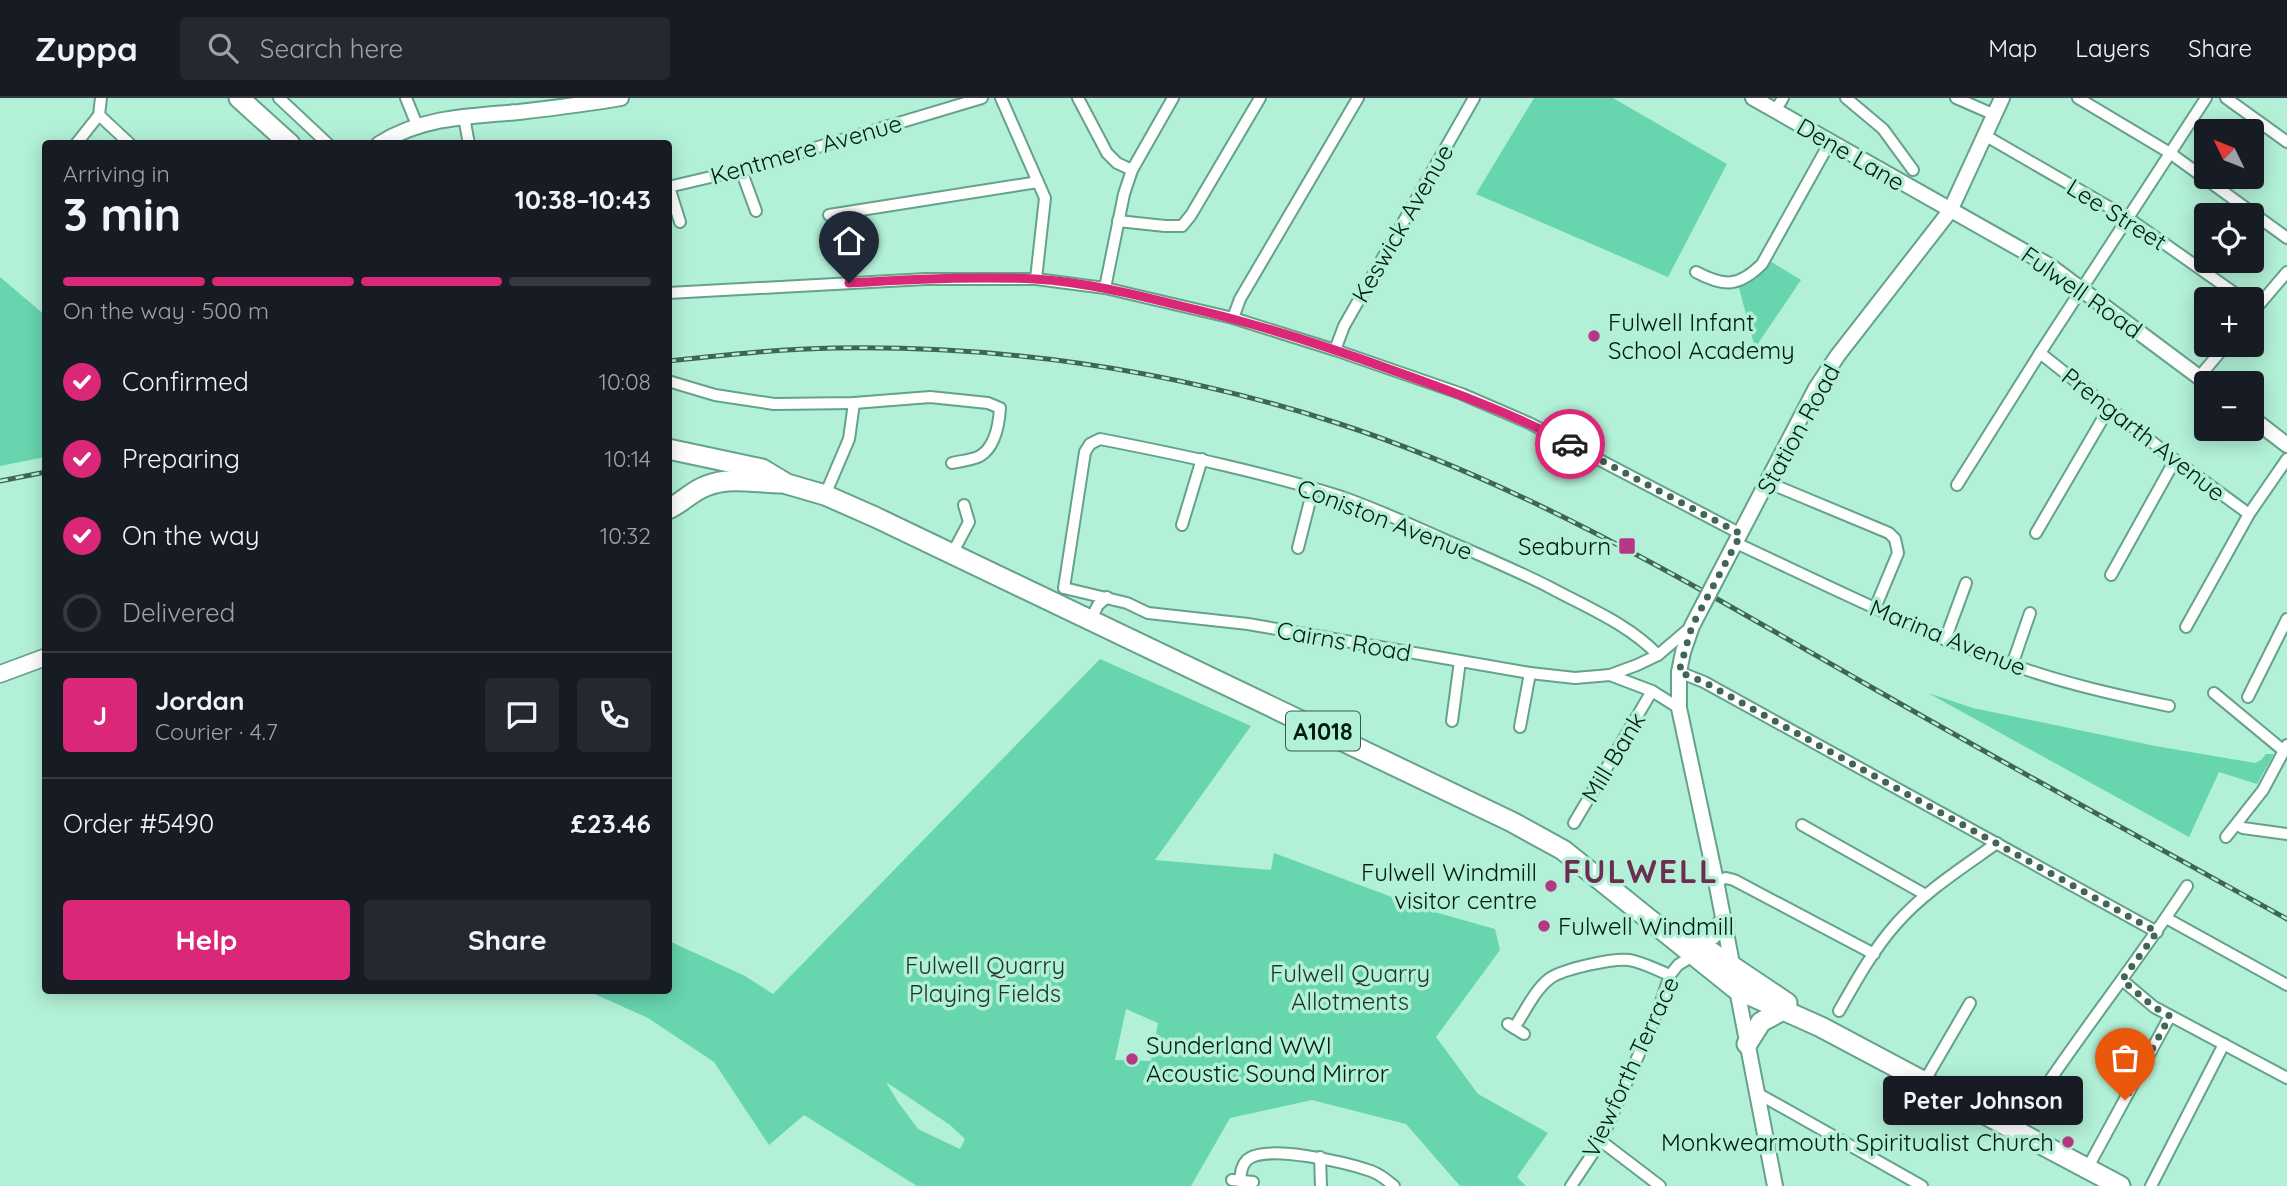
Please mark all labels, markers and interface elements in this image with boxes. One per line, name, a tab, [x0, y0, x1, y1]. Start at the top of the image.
search box	[180, 17, 670, 80]
text: Zuppa	[35, 28, 138, 69]
icon: search	[204, 29, 242, 67]
text: Search here	[260, 32, 403, 65]
text: Map	[1988, 33, 2037, 63]
text: Layers	[2075, 33, 2150, 63]
text: Share	[2188, 33, 2252, 63]
street label: Kentmere Avenue	[707, 107, 905, 191]
street label: Dene Lane	[1792, 111, 1910, 197]
north arrow	[2194, 119, 2264, 189]
map controls	[2194, 119, 2264, 441]
street label: Keswick Avenue	[1345, 139, 1459, 307]
text: Arriving in	[63, 159, 170, 188]
street label: Lee Street	[2062, 172, 2172, 256]
text: 10:38–10:43	[515, 183, 651, 216]
text: 3 min	[63, 185, 181, 243]
button: locate	[2194, 203, 2264, 273]
pin	[819, 211, 879, 283]
icon: home	[830, 222, 868, 260]
street label: Fulwell Road	[2016, 239, 2148, 345]
button: +	[2194, 287, 2264, 357]
text: On the way · 500 m	[63, 296, 269, 325]
place label: Fulwell Infant School Academy	[1608, 307, 1795, 365]
marker: Fulwell Infant School Academy	[1586, 328, 1602, 344]
street label: Station Road	[1750, 359, 1846, 499]
street label: Prengarth Avenue	[2056, 361, 2232, 507]
icon: check	[63, 363, 101, 401]
text: Confirmed	[122, 365, 249, 398]
text: 10:08	[598, 367, 651, 396]
button: −	[2194, 371, 2264, 441]
courier	[1535, 409, 1605, 479]
icon: car	[1551, 425, 1589, 463]
icon: check	[63, 440, 101, 478]
text: Preparing	[122, 442, 240, 475]
text: 10:14	[604, 444, 651, 473]
street label: Coniston Avenue	[1293, 472, 1477, 566]
icon: check	[63, 517, 101, 555]
text: On the way	[122, 519, 260, 552]
text: 10:32	[600, 521, 651, 550]
place label: Seaburn	[1518, 531, 1611, 561]
marker: Seaburn	[1617, 536, 1637, 556]
street label: Marina Avenue	[1866, 592, 2030, 682]
text: Delivered	[122, 596, 235, 629]
street label: Cairns Road	[1275, 614, 1413, 668]
button: chat	[485, 678, 559, 752]
button: phone	[577, 678, 651, 752]
text: Jordan	[155, 684, 244, 717]
text: J	[93, 699, 107, 732]
street label: Mill Bank	[1575, 707, 1651, 807]
road number: A1018	[1286, 712, 1360, 750]
text: Courier · 4.7	[155, 717, 278, 746]
text: Order #5490	[63, 807, 214, 840]
text: £23.46	[571, 807, 651, 840]
district label: FULWELL	[1563, 851, 1719, 891]
place label: Fulwell Windmill visitor centre	[1361, 857, 1537, 915]
marker: Fulwell Windmill visitor centre	[1543, 878, 1559, 894]
button: Help	[63, 900, 350, 980]
button: Share	[364, 900, 651, 980]
place label: Fulwell Windmill	[1558, 911, 1734, 941]
marker: Fulwell Windmill	[1536, 918, 1552, 934]
park label: Fulwell Quarry Playing Fields	[905, 950, 1065, 1008]
park label: Fulwell Quarry Allotments	[1270, 958, 1430, 1016]
street label: Viewforth Terrace	[1575, 972, 1685, 1162]
pin	[2095, 1028, 2155, 1100]
place label: Sunderland WWI Acoustic Sound Mirror	[1146, 1030, 1389, 1088]
icon: bag	[2106, 1039, 2144, 1077]
marker: Sunderland WWI Acoustic Sound Mirror	[1124, 1051, 1140, 1067]
callout: Peter Johnson	[1884, 1076, 2083, 1124]
text: Peter Johnson	[1903, 1086, 2063, 1115]
place label: Monkwearmouth Spiritualist Church	[1661, 1127, 2054, 1157]
marker: Monkwearmouth Spiritualist Church	[2060, 1134, 2076, 1150]

